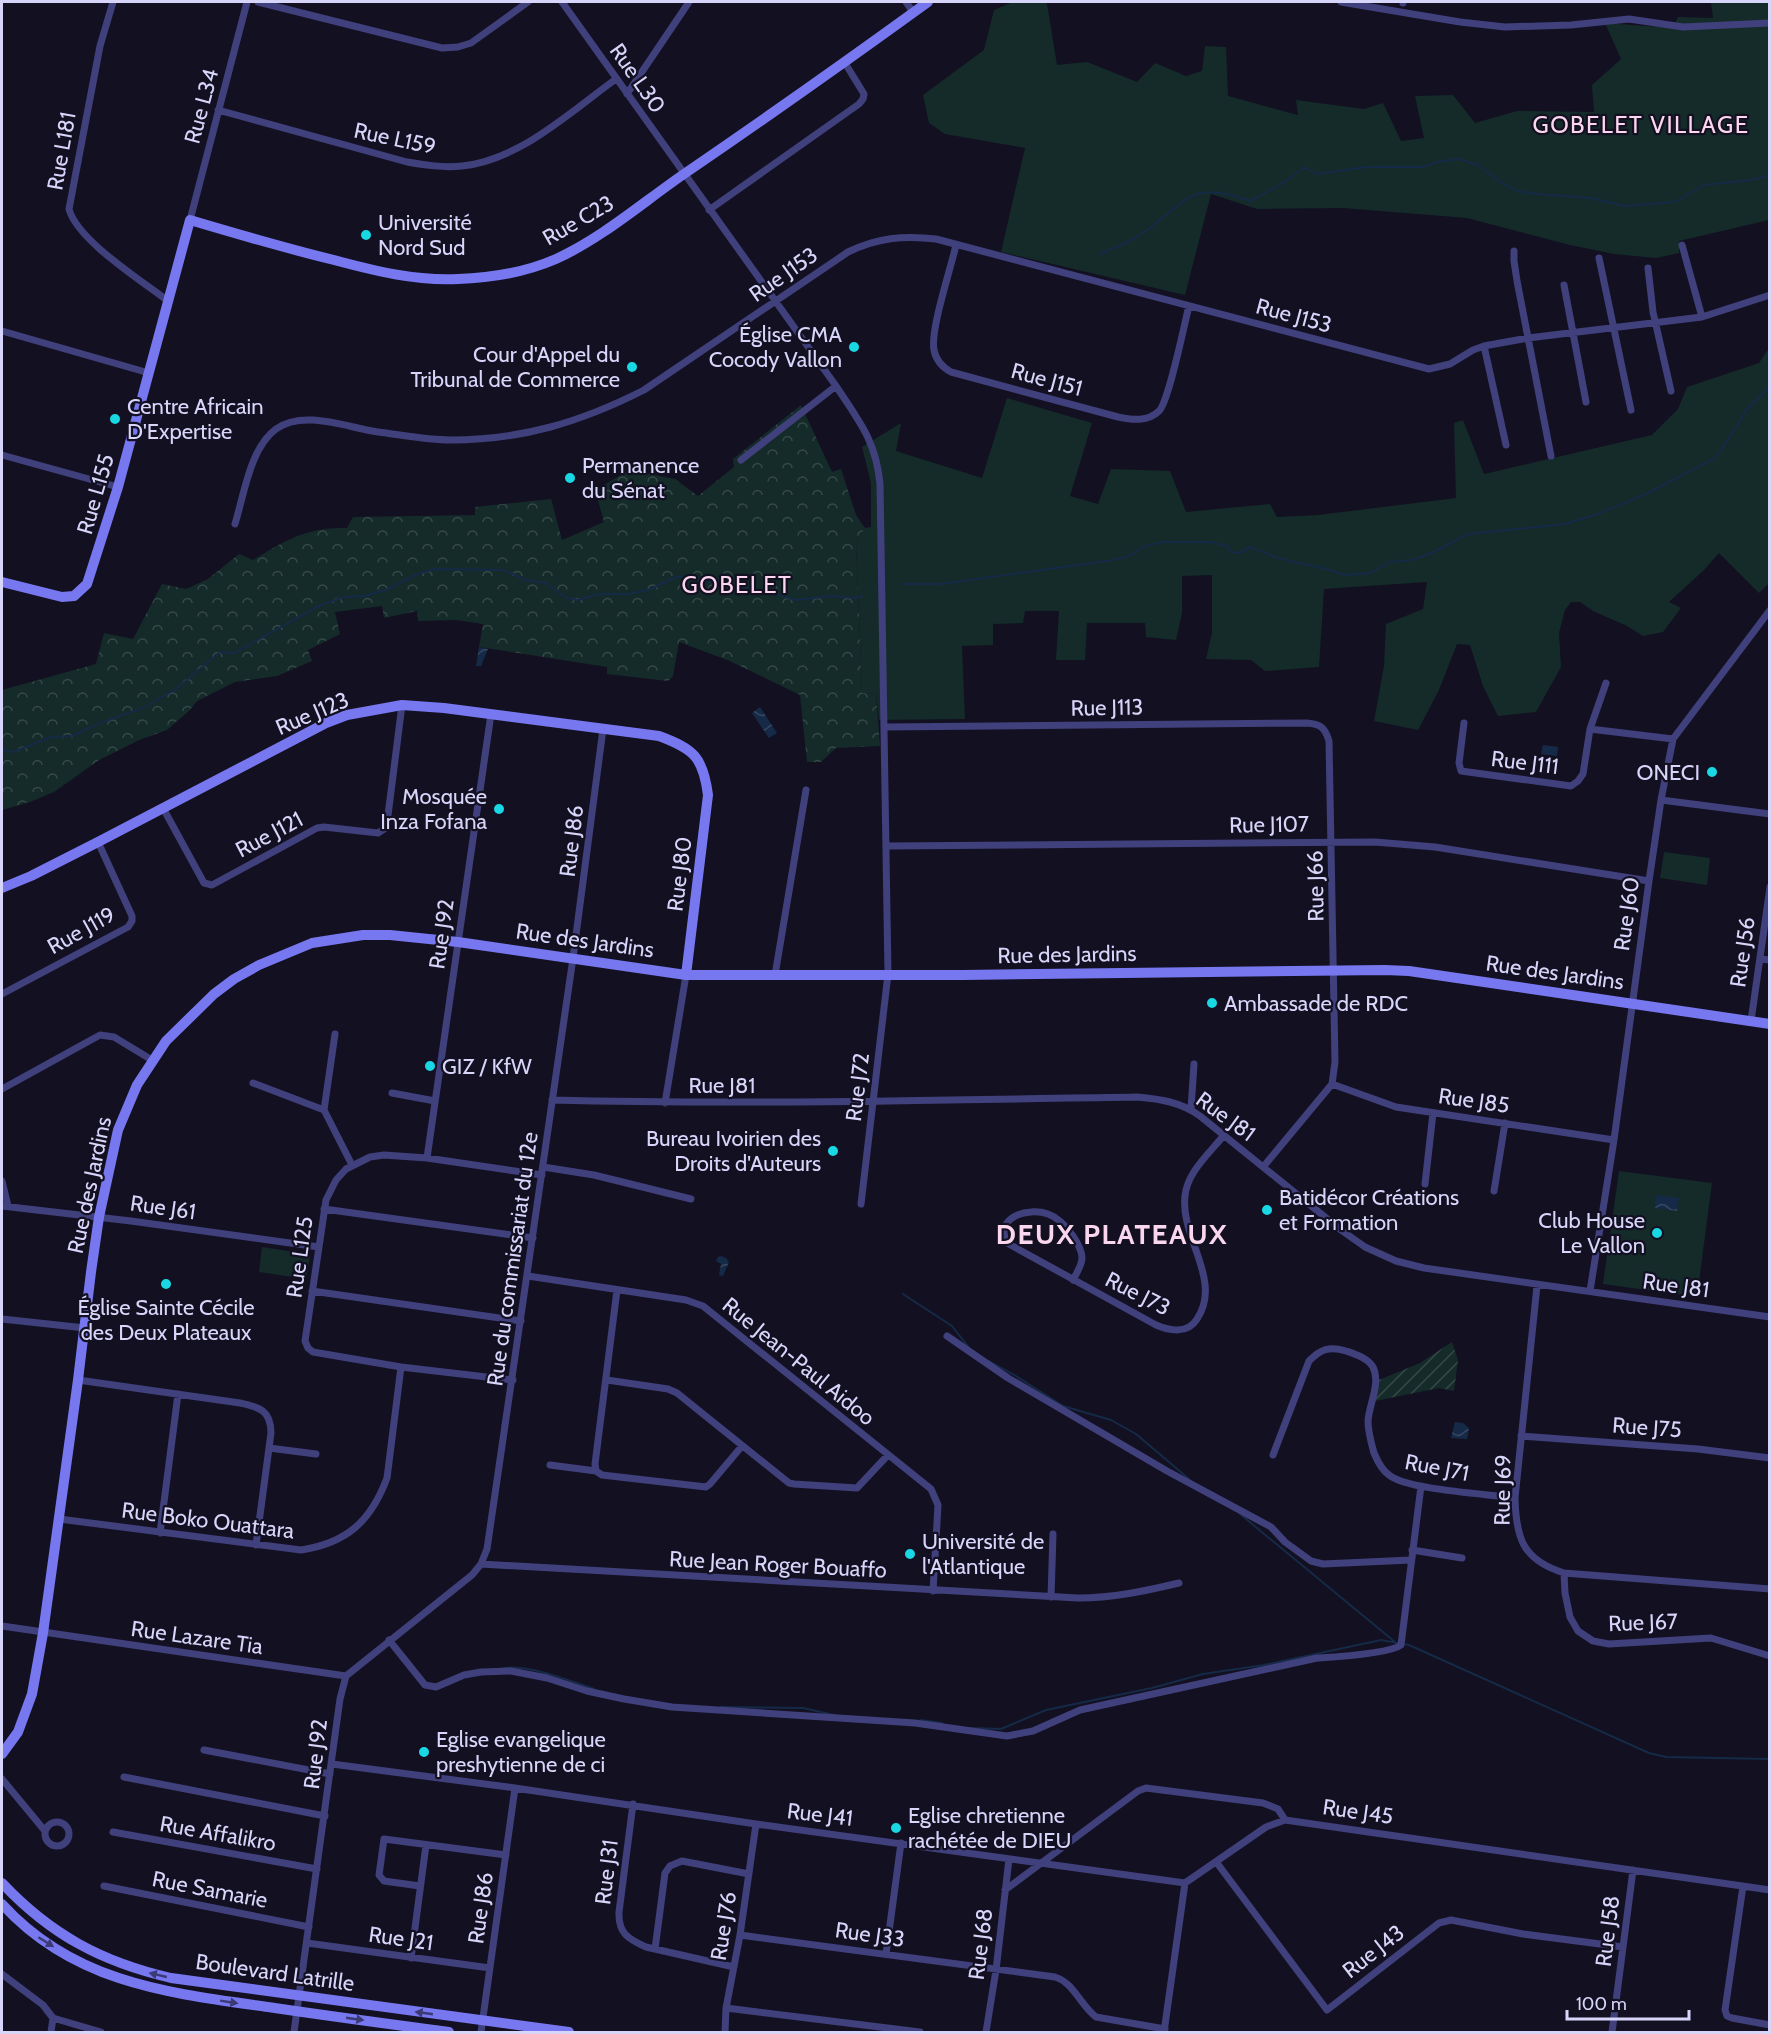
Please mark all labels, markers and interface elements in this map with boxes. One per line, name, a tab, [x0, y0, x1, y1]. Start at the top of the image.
street label: Rue L30	[604, 38, 671, 118]
street label: Rue L34	[179, 65, 224, 147]
street label: Rue L181	[41, 110, 82, 192]
district label: GOBELET VILLAGE	[1533, 110, 1750, 139]
street label: Rue L159	[352, 117, 438, 160]
street label: Rue C23	[538, 189, 619, 252]
place label: Université Nord Sud	[378, 209, 472, 261]
marker: Université Nord Sud	[359, 228, 373, 242]
street label: Rue J153	[744, 241, 823, 308]
street label: Rue J153	[1253, 292, 1335, 339]
place label: Église CMA Cocody Vallon	[709, 321, 842, 373]
marker: Église CMA Cocody Vallon	[847, 340, 861, 354]
place label: Cour d'Appel du Tribunal de Commerce	[410, 341, 620, 393]
street label: Rue J151	[1008, 357, 1085, 402]
marker: Cour d'Appel du Tribunal de Commerce	[625, 360, 639, 374]
place label: Centre Africain D'Expertise	[127, 393, 264, 445]
marker: Centre Africain D'Expertise	[108, 412, 122, 426]
street label: Rue L155	[71, 451, 120, 537]
place label: Permanence du Sénat	[582, 452, 699, 504]
marker: Permanence du Sénat	[563, 471, 577, 485]
district label: GOBELET	[682, 570, 792, 599]
street label: Rue J123	[271, 686, 353, 741]
street label: Rue J113	[1070, 693, 1144, 722]
street label: Rue J111	[1490, 745, 1560, 780]
place label: ONECI	[1636, 759, 1700, 786]
marker: ONECI	[1705, 765, 1719, 779]
place label: Mosquée Inza Fofana	[380, 783, 487, 835]
marker: Mosquée Inza Fofana	[492, 802, 506, 816]
street label: Rue J86	[554, 804, 589, 879]
street label: Rue J121	[231, 806, 307, 863]
street label: Rue J107	[1229, 810, 1309, 839]
street label: Rue J80	[662, 835, 697, 913]
street label: Rue J66	[1301, 850, 1330, 922]
street label: Rue J60	[1608, 875, 1645, 953]
street label: Rue J92	[423, 897, 460, 971]
street label: Rue J119	[43, 901, 120, 960]
street label: Rue J56	[1724, 915, 1761, 989]
street label: Rue des Jardins	[514, 917, 656, 964]
street label: Rue des Jardins	[997, 940, 1137, 969]
street label: Rue des Jardins	[1484, 949, 1626, 996]
place label: Ambassade de RDC	[1224, 990, 1408, 1017]
marker: Ambassade de RDC	[1205, 996, 1219, 1010]
street label: Rue J72	[840, 1051, 875, 1123]
place label: GIZ / KfW	[442, 1053, 532, 1080]
marker: GIZ / KfW	[423, 1059, 437, 1073]
street label: Rue J81	[689, 1072, 755, 1099]
street label: Rue J85	[1437, 1082, 1511, 1119]
street label: Rue J81	[1191, 1086, 1261, 1147]
street label: Rue des Jardins	[62, 1114, 117, 1256]
place label: Bureau Ivoirien des Droits d'Auteurs	[646, 1125, 821, 1177]
street label: Rue du commissariat du 12e	[481, 1130, 544, 1388]
marker: Bureau Ivoirien des Droits d'Auteurs	[826, 1144, 840, 1158]
place label: Batidécor Créations et Formation	[1279, 1184, 1459, 1236]
street label: Rue J61	[128, 1190, 197, 1225]
marker: Batidécor Créations et Formation	[1260, 1203, 1274, 1217]
place label: Club House Le Vallon	[1538, 1207, 1645, 1259]
street label: Rue L125	[280, 1215, 319, 1300]
district label: DEUX PLATEAUX	[996, 1217, 1228, 1251]
marker: Club House Le Vallon	[1650, 1226, 1664, 1240]
street label: Rue J73	[1101, 1266, 1175, 1321]
street label: Rue J81	[1641, 1267, 1711, 1304]
marker: Église Sainte Cécile des Deux Plateaux	[159, 1277, 173, 1291]
street label: Rue Jean-Paul Aidoo	[717, 1292, 880, 1431]
place label: Église Sainte Cécile des Deux Plateaux	[77, 1294, 255, 1346]
street label: Rue J75	[1611, 1412, 1682, 1443]
street label: Rue J71	[1403, 1448, 1471, 1487]
street label: Rue J69	[1488, 1454, 1517, 1526]
street label: Rue Boko Ouattara	[120, 1497, 296, 1545]
place label: Université de l'Atlantique	[922, 1528, 1044, 1580]
street label: Rue Jean Roger Bouaffo	[668, 1545, 887, 1584]
marker: Université de l'Atlantique	[903, 1547, 917, 1561]
street label: Rue J67	[1608, 1608, 1678, 1637]
street label: Rue Lazare Tia	[129, 1615, 265, 1660]
street label: Rue J92	[298, 1717, 333, 1791]
place label: Eglise evangelique preshytienne de ci	[436, 1726, 606, 1778]
marker: Eglise evangelique preshytienne de ci	[417, 1745, 431, 1759]
street label: Rue J45	[1321, 1793, 1395, 1830]
street label: Rue J41	[785, 1797, 854, 1832]
place label: Eglise chretienne rachétée de DIEU	[908, 1802, 1071, 1854]
street label: Rue Affalikro	[158, 1810, 278, 1857]
marker: Eglise chretienne rachétée de DIEU	[889, 1821, 903, 1835]
street label: Rue J31	[589, 1838, 624, 1906]
street label: Rue Samarie	[150, 1865, 270, 1914]
street label: Rue J86	[462, 1870, 499, 1946]
street label: Rue J76	[705, 1890, 742, 1962]
street label: Rue J58	[1590, 1894, 1625, 1968]
street label: Rue J68	[963, 1907, 998, 1982]
street label: Rue J33	[833, 1916, 907, 1953]
street label: Rue J43	[1337, 1919, 1410, 1984]
street label: Rue J21	[367, 1921, 435, 1956]
one-way arrow	[38, 1937, 54, 1948]
street label: Boulevard Latrille	[194, 1948, 356, 1997]
one-way arrow	[149, 1969, 167, 1979]
scale bar	[1567, 1983, 1688, 2021]
text: 100 m	[1576, 1993, 1627, 2015]
one-way arrow	[220, 1998, 239, 2007]
one-way arrow	[415, 2008, 434, 2017]
one-way arrow	[345, 2015, 364, 2024]

